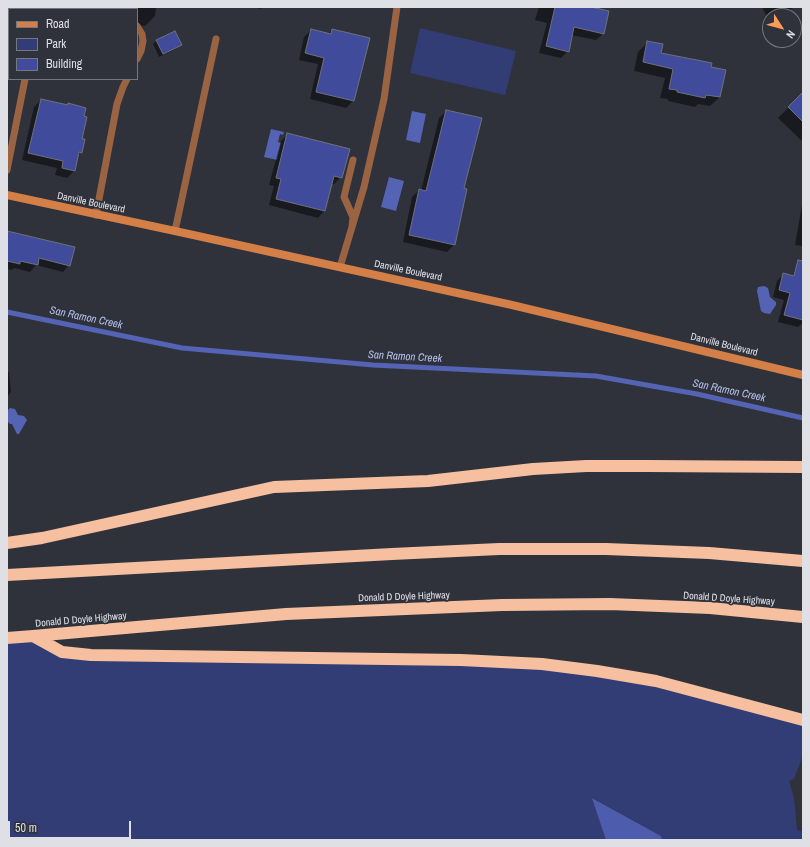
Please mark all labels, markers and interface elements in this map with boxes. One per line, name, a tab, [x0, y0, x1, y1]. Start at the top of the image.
legend	[8, 8, 138, 80]
north arrow	[762, 8, 802, 48]
text: Road	[46, 16, 70, 32]
text: N	[783, 28, 798, 41]
text: Park	[46, 36, 66, 52]
text: Building	[46, 56, 82, 72]
street label: Danville Boulevard	[56, 190, 126, 216]
street label: Danville Boulevard	[373, 258, 443, 284]
water label: San Ramon Creek	[48, 304, 124, 332]
street label: Danville Boulevard	[689, 331, 759, 359]
water label: San Ramon Creek	[368, 348, 442, 366]
water label: San Ramon Creek	[691, 377, 767, 405]
street label: Donald D Doyle Highway	[358, 589, 450, 605]
street label: Donald D Doyle Highway	[683, 590, 775, 608]
street label: Donald D Doyle Highway	[35, 610, 127, 630]
scale bar	[10, 813, 133, 839]
text: 50 m	[15, 820, 37, 836]

